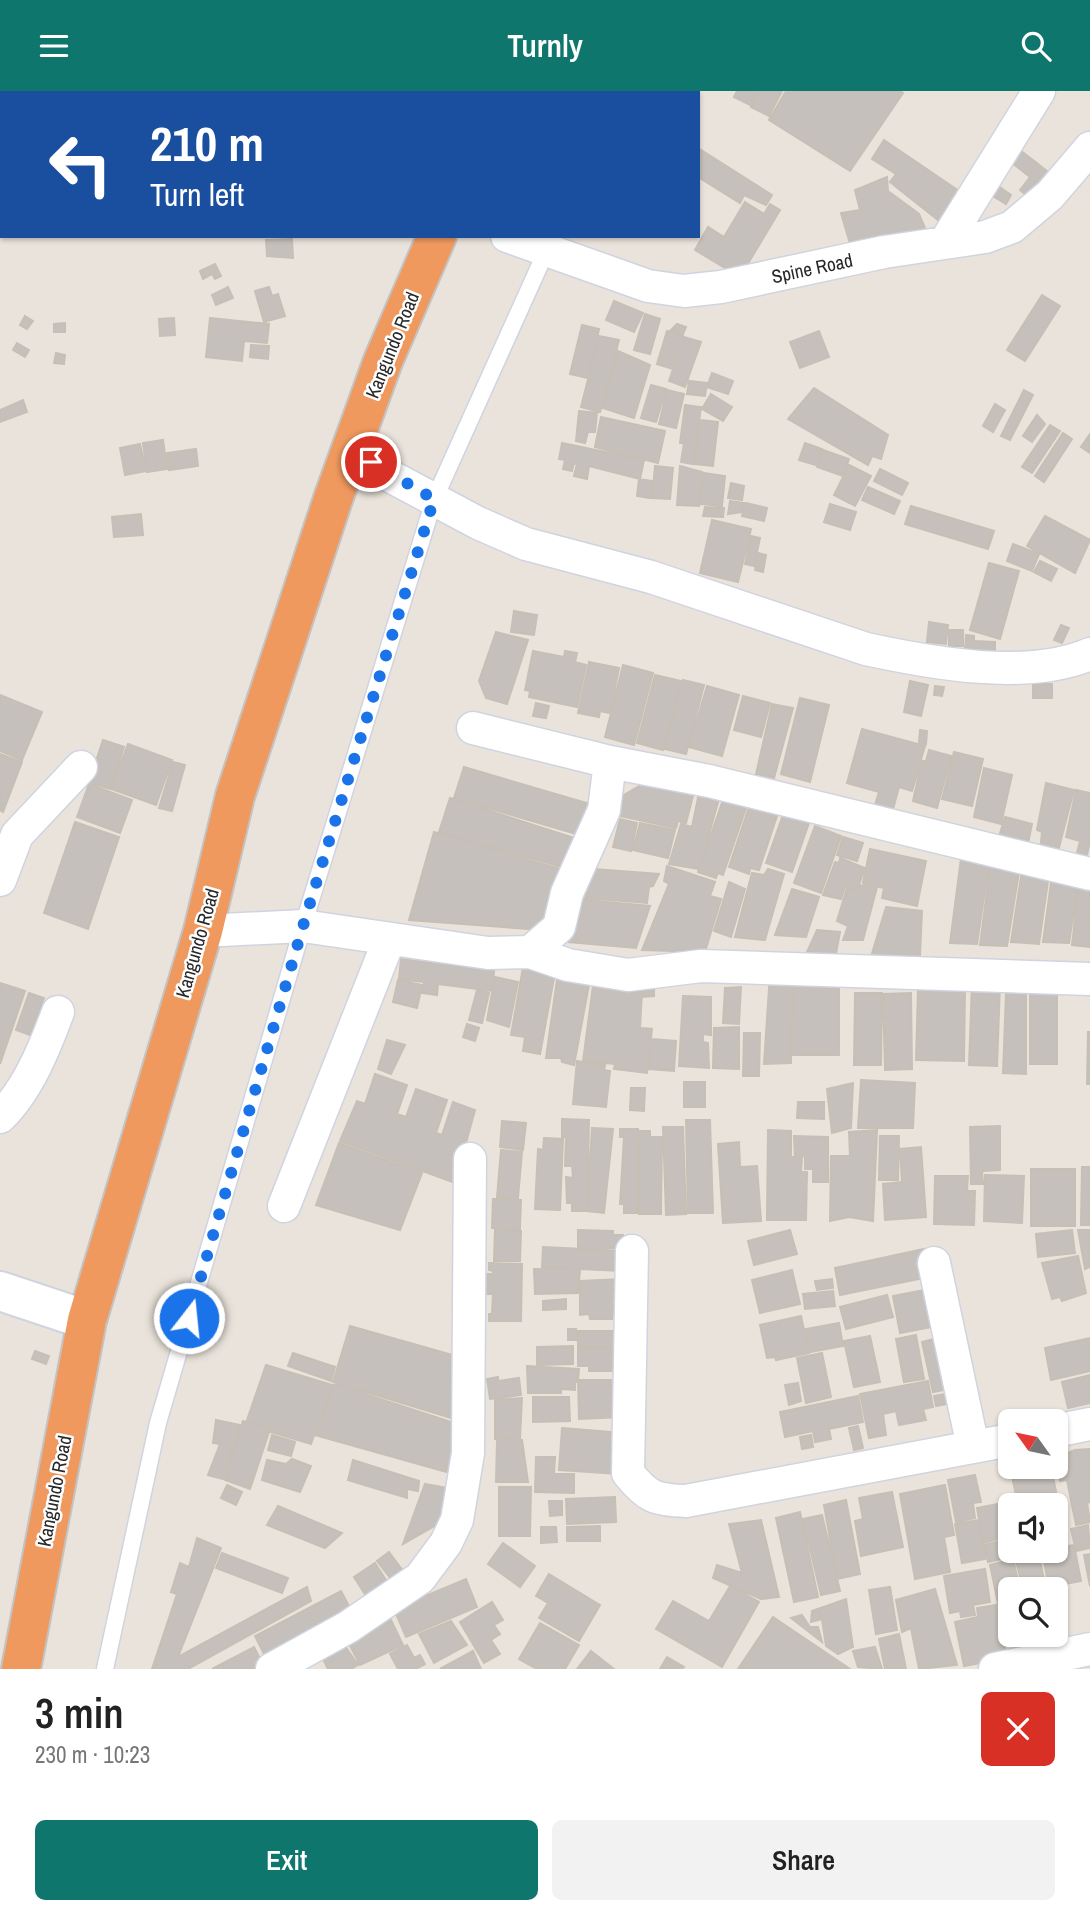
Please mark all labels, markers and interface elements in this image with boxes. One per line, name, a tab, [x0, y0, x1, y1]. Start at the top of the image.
text: Turnly	[507, 24, 583, 67]
icon: menu	[35, 27, 73, 65]
icon: search	[1017, 27, 1055, 65]
text: 210 m	[150, 110, 264, 176]
icon: left	[35, 119, 126, 210]
text: Turn left	[150, 173, 244, 216]
street label: Spine Road	[769, 247, 855, 289]
street label: Kangundo Road	[359, 288, 425, 402]
pin	[341, 432, 401, 492]
icon: arrive	[352, 443, 390, 481]
street label: Kangundo Road	[169, 885, 225, 1001]
position arrow	[152, 1281, 226, 1355]
north arrow	[998, 1409, 1068, 1479]
map controls	[998, 1409, 1068, 1647]
street label: Kangundo Road	[30, 1433, 78, 1549]
button: sound	[998, 1493, 1068, 1563]
button: search	[998, 1577, 1068, 1647]
text: 3 min	[35, 1685, 124, 1741]
button: close	[981, 1692, 1055, 1766]
text: 230 m · 10:23	[35, 1739, 150, 1770]
button: Exit	[35, 1820, 538, 1900]
button: Share	[552, 1820, 1055, 1900]

